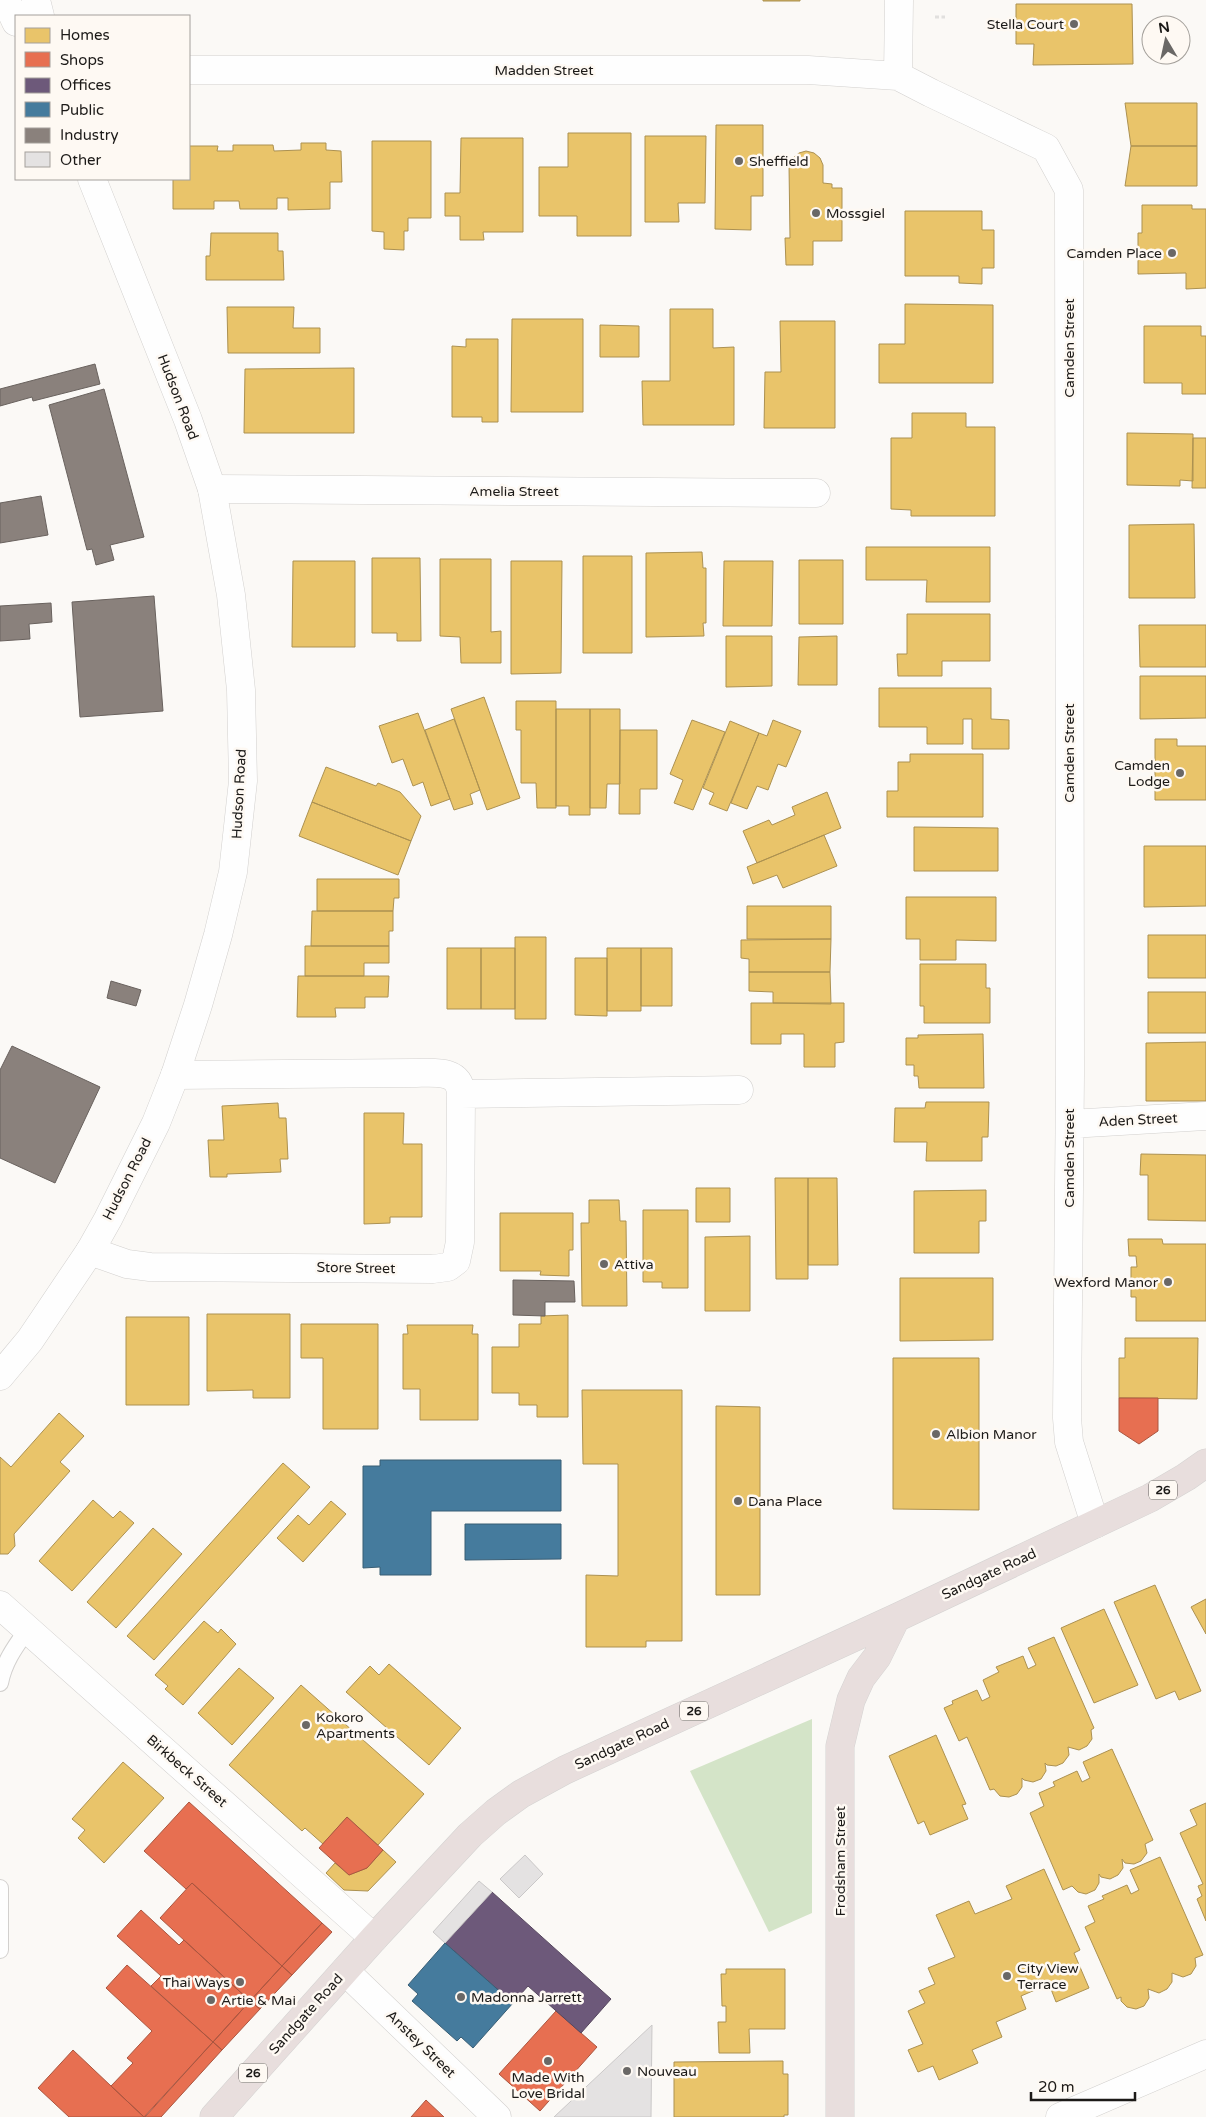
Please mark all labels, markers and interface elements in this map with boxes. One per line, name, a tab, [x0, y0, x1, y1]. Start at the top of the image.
legend	[15, 15, 190, 180]
north arrow	[1141, 15, 1191, 65]
place label: Stella Court	[987, 16, 1065, 33]
marker: Stella Court	[1068, 18, 1080, 30]
text: N	[1157, 18, 1171, 37]
text: Homes	[60, 26, 110, 44]
text: Shops	[60, 51, 104, 69]
street label: Madden Street	[494, 62, 594, 79]
text: Offices	[60, 76, 111, 94]
text: Public	[60, 101, 104, 119]
text: Industry	[60, 126, 119, 144]
text: Other	[60, 151, 102, 169]
place label: Sheffield	[749, 153, 809, 170]
marker: Sheffield	[733, 155, 745, 167]
place label: Mossgiel	[826, 205, 885, 222]
marker: Mossgiel	[810, 207, 822, 219]
place label: Camden Place	[1067, 245, 1162, 262]
marker: Camden Place	[1166, 247, 1178, 259]
street label: Camden Street	[1061, 298, 1078, 398]
street label: Hudson Road	[154, 352, 202, 442]
street label: Amelia Street	[469, 483, 559, 500]
street label: Camden Street	[1061, 703, 1078, 803]
street label: Hudson Road	[228, 748, 250, 840]
place label: Camden Lodge	[1114, 757, 1170, 790]
marker: Camden Lodge	[1174, 767, 1186, 779]
street label: Camden Street	[1061, 1108, 1078, 1208]
street label: Aden Street	[1098, 1109, 1179, 1131]
street label: Hudson Road	[99, 1135, 155, 1223]
place label: Attiva	[614, 1256, 654, 1273]
marker: Attiva	[598, 1258, 610, 1270]
street label: Store Street	[316, 1259, 396, 1277]
place label: Wexford Manor	[1054, 1274, 1159, 1291]
marker: Wexford Manor	[1162, 1276, 1174, 1288]
place label: Albion Manor	[946, 1426, 1037, 1443]
marker: Albion Manor	[930, 1428, 942, 1440]
road number: 26	[1149, 1480, 1177, 1500]
place label: Dana Place	[748, 1493, 822, 1510]
marker: Dana Place	[732, 1495, 744, 1507]
street label: Sandgate Road	[939, 1545, 1039, 1603]
road number: 26	[680, 1702, 708, 1720]
place label: Kokoro Apartments	[316, 1709, 395, 1742]
street label: Sandgate Road	[572, 1715, 672, 1773]
marker: Kokoro Apartments	[300, 1719, 312, 1731]
street label: Birkbeck Street	[143, 1731, 231, 1811]
street label: Frodsham Street	[832, 1805, 849, 1916]
place label: City View Terrace	[1017, 1960, 1079, 1993]
street label: Sandgate Road	[265, 1970, 347, 2058]
marker: City View Terrace	[1001, 1970, 1013, 1982]
place label: Thai Ways	[162, 1974, 230, 1991]
marker: Thai Ways	[234, 1976, 246, 1988]
place label: Madonna Jarrett	[471, 1989, 582, 2006]
marker: Madonna Jarrett	[455, 1991, 467, 2003]
place label: Artie & Mai	[221, 1992, 296, 2009]
marker: Artie & Mai	[205, 1994, 217, 2006]
street label: Anstey Street	[383, 2007, 460, 2082]
marker: Made With Love Bridal	[542, 2055, 554, 2067]
place label: Nouveau	[637, 2063, 697, 2080]
road number: 26	[239, 2064, 267, 2082]
marker: Nouveau	[621, 2065, 633, 2077]
place label: Made With Love Bridal	[511, 2069, 585, 2102]
scale bar	[1031, 2070, 1135, 2102]
text: 20 m	[1038, 2078, 1075, 2096]

